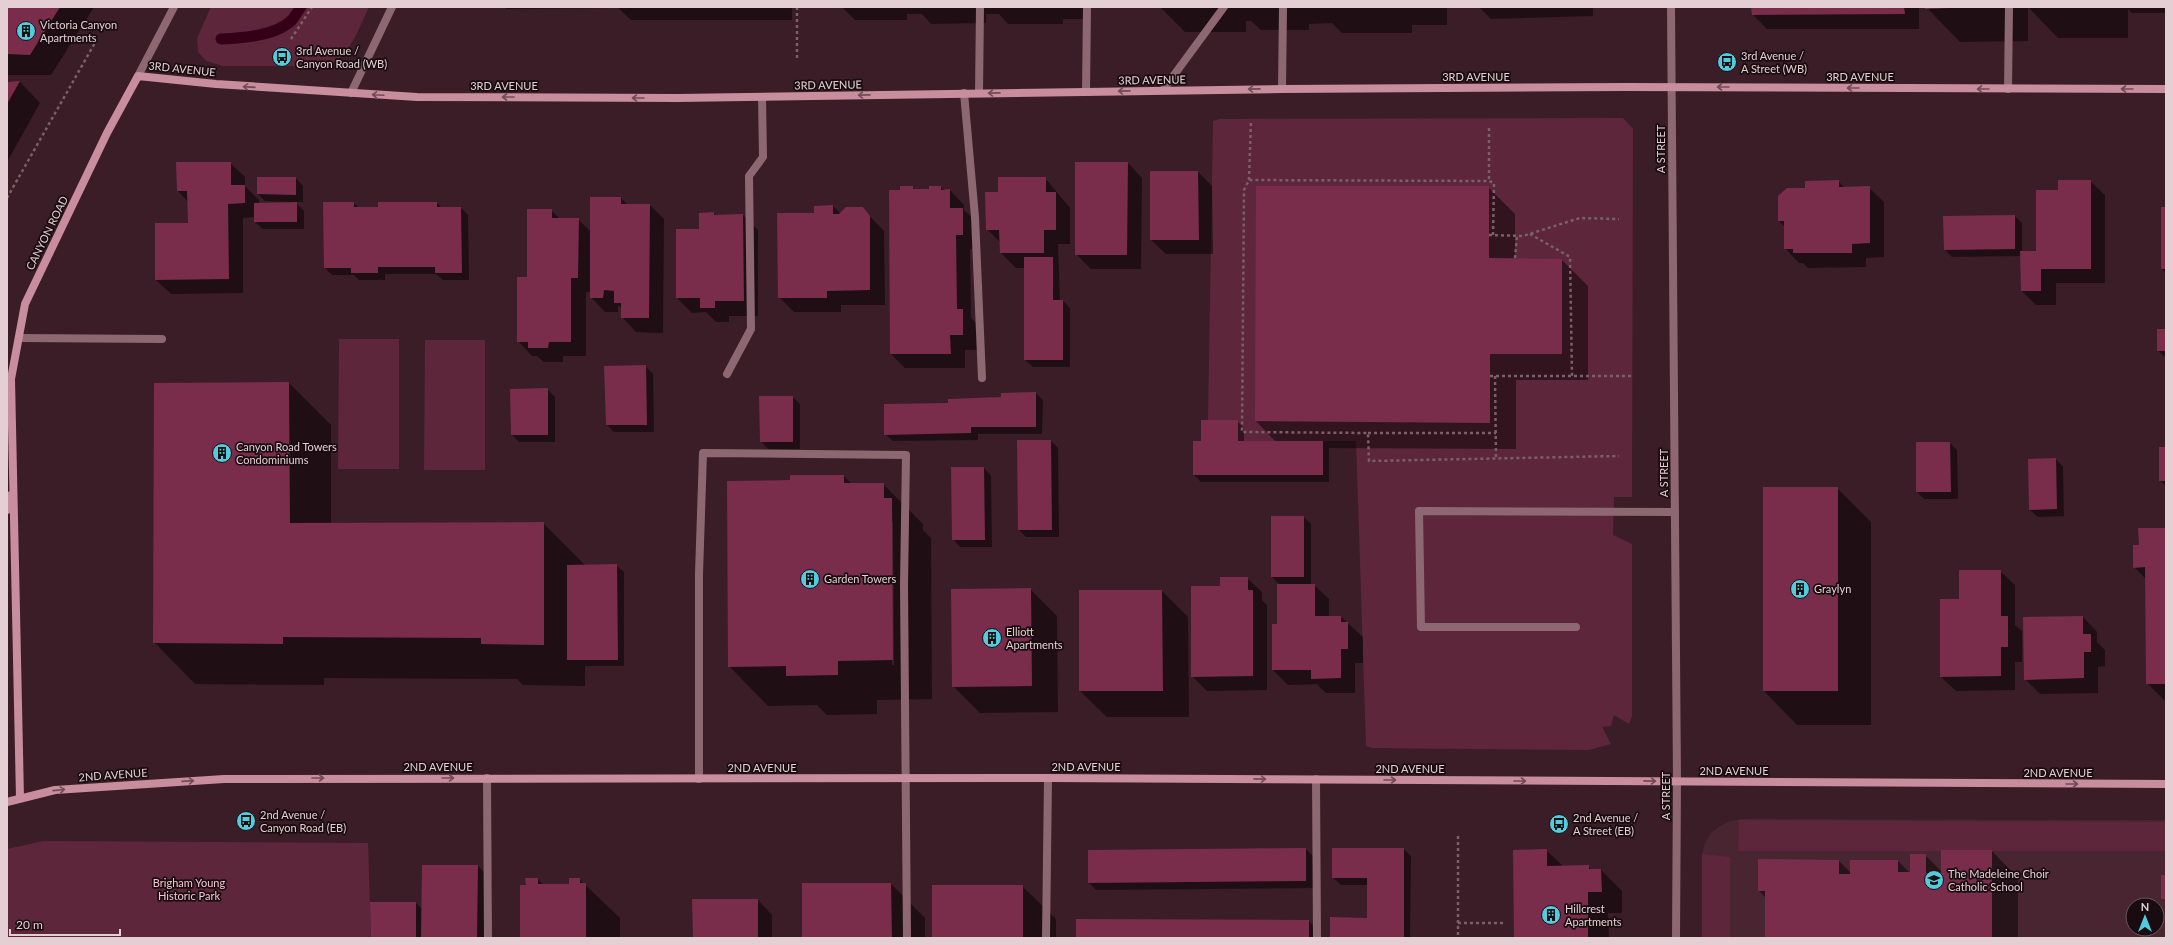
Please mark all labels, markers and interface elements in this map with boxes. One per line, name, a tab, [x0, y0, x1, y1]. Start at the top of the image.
place label: Victoria Canyon Apartments	[40, 18, 117, 44]
building icon: Victoria Canyon Apartments	[15, 20, 37, 42]
place label: 3rd Avenue / Canyon Road (WB)	[296, 44, 387, 70]
bus stop icon: 3rd Avenue / Canyon Road (WB)	[271, 46, 293, 68]
place label: 3rd Avenue / A Street (WB)	[1741, 49, 1807, 75]
bus stop icon: 3rd Avenue / A Street (WB)	[1716, 51, 1738, 73]
street label: 3RD AVENUE	[148, 59, 216, 78]
street label: 3RD AVENUE	[1442, 70, 1510, 83]
street label: 3RD AVENUE	[1826, 70, 1894, 83]
street label: 3RD AVENUE	[1118, 72, 1186, 87]
street label: 3RD AVENUE	[794, 77, 862, 92]
street label: 3RD AVENUE	[470, 79, 538, 92]
one-way arrow	[243, 83, 256, 90]
one-way arrow	[1717, 83, 1730, 91]
one-way arrow	[1847, 84, 1860, 92]
one-way arrow	[1248, 85, 1261, 93]
one-way arrow	[1977, 85, 1990, 92]
one-way arrow	[2121, 85, 2134, 93]
one-way arrow	[1118, 87, 1131, 95]
one-way arrow	[988, 89, 1001, 97]
one-way arrow	[372, 91, 385, 99]
one-way arrow	[858, 91, 871, 99]
one-way arrow	[502, 93, 515, 101]
one-way arrow	[632, 94, 645, 102]
street label: A STREET	[1654, 124, 1667, 173]
street label: CANYON ROAD	[23, 194, 70, 272]
place label: Canyon Road Towers Condominiums	[236, 440, 337, 466]
building icon: Canyon Road Towers Condominiums	[211, 442, 233, 464]
street label: A STREET	[1657, 448, 1670, 497]
building icon: Garden Towers	[799, 568, 821, 590]
place label: Garden Towers	[824, 572, 897, 585]
building icon: Graylyn	[1789, 578, 1811, 600]
place label: Graylyn	[1814, 582, 1851, 595]
place label: Elliott Apartments	[1006, 625, 1063, 651]
building icon: Elliott Apartments	[981, 627, 1003, 649]
street label: 2ND AVENUE	[403, 760, 473, 773]
street label: 2ND AVENUE	[1051, 760, 1121, 773]
street label: 2ND AVENUE	[727, 761, 797, 774]
street label: 2ND AVENUE	[1375, 762, 1445, 775]
street label: 2ND AVENUE	[1699, 764, 1769, 777]
street label: 2ND AVENUE	[78, 766, 148, 783]
street label: 2ND AVENUE	[2023, 766, 2093, 779]
street label: A STREET	[1659, 771, 1672, 820]
one-way arrow	[441, 774, 454, 782]
one-way arrow	[311, 775, 324, 782]
one-way arrow	[1253, 775, 1266, 783]
one-way arrow	[1383, 776, 1396, 784]
one-way arrow	[1513, 777, 1526, 785]
one-way arrow	[181, 778, 194, 785]
one-way arrow	[1643, 778, 1656, 785]
one-way arrow	[2065, 780, 2078, 788]
one-way arrow	[52, 787, 65, 794]
place label: 2nd Avenue / Canyon Road (EB)	[260, 808, 346, 834]
bus stop icon: 2nd Avenue / Canyon Road (EB)	[235, 810, 257, 832]
place label: 2nd Avenue / A Street (EB)	[1573, 811, 1638, 837]
bus stop icon: 2nd Avenue / A Street (EB)	[1548, 813, 1570, 835]
place label: The Madeleine Choir Catholic School	[1948, 867, 2049, 893]
school or university icon: The Madeleine Choir Catholic School	[1923, 869, 1945, 891]
park label: Brigham Young Historic Park	[153, 876, 225, 902]
north arrow	[2125, 897, 2165, 937]
text: N	[2141, 900, 2149, 913]
place label: Hillcrest Apartments	[1565, 902, 1622, 928]
building icon: Hillcrest Apartments	[1540, 904, 1562, 926]
scale bar	[10, 911, 120, 937]
text: 20 m	[16, 917, 43, 932]

